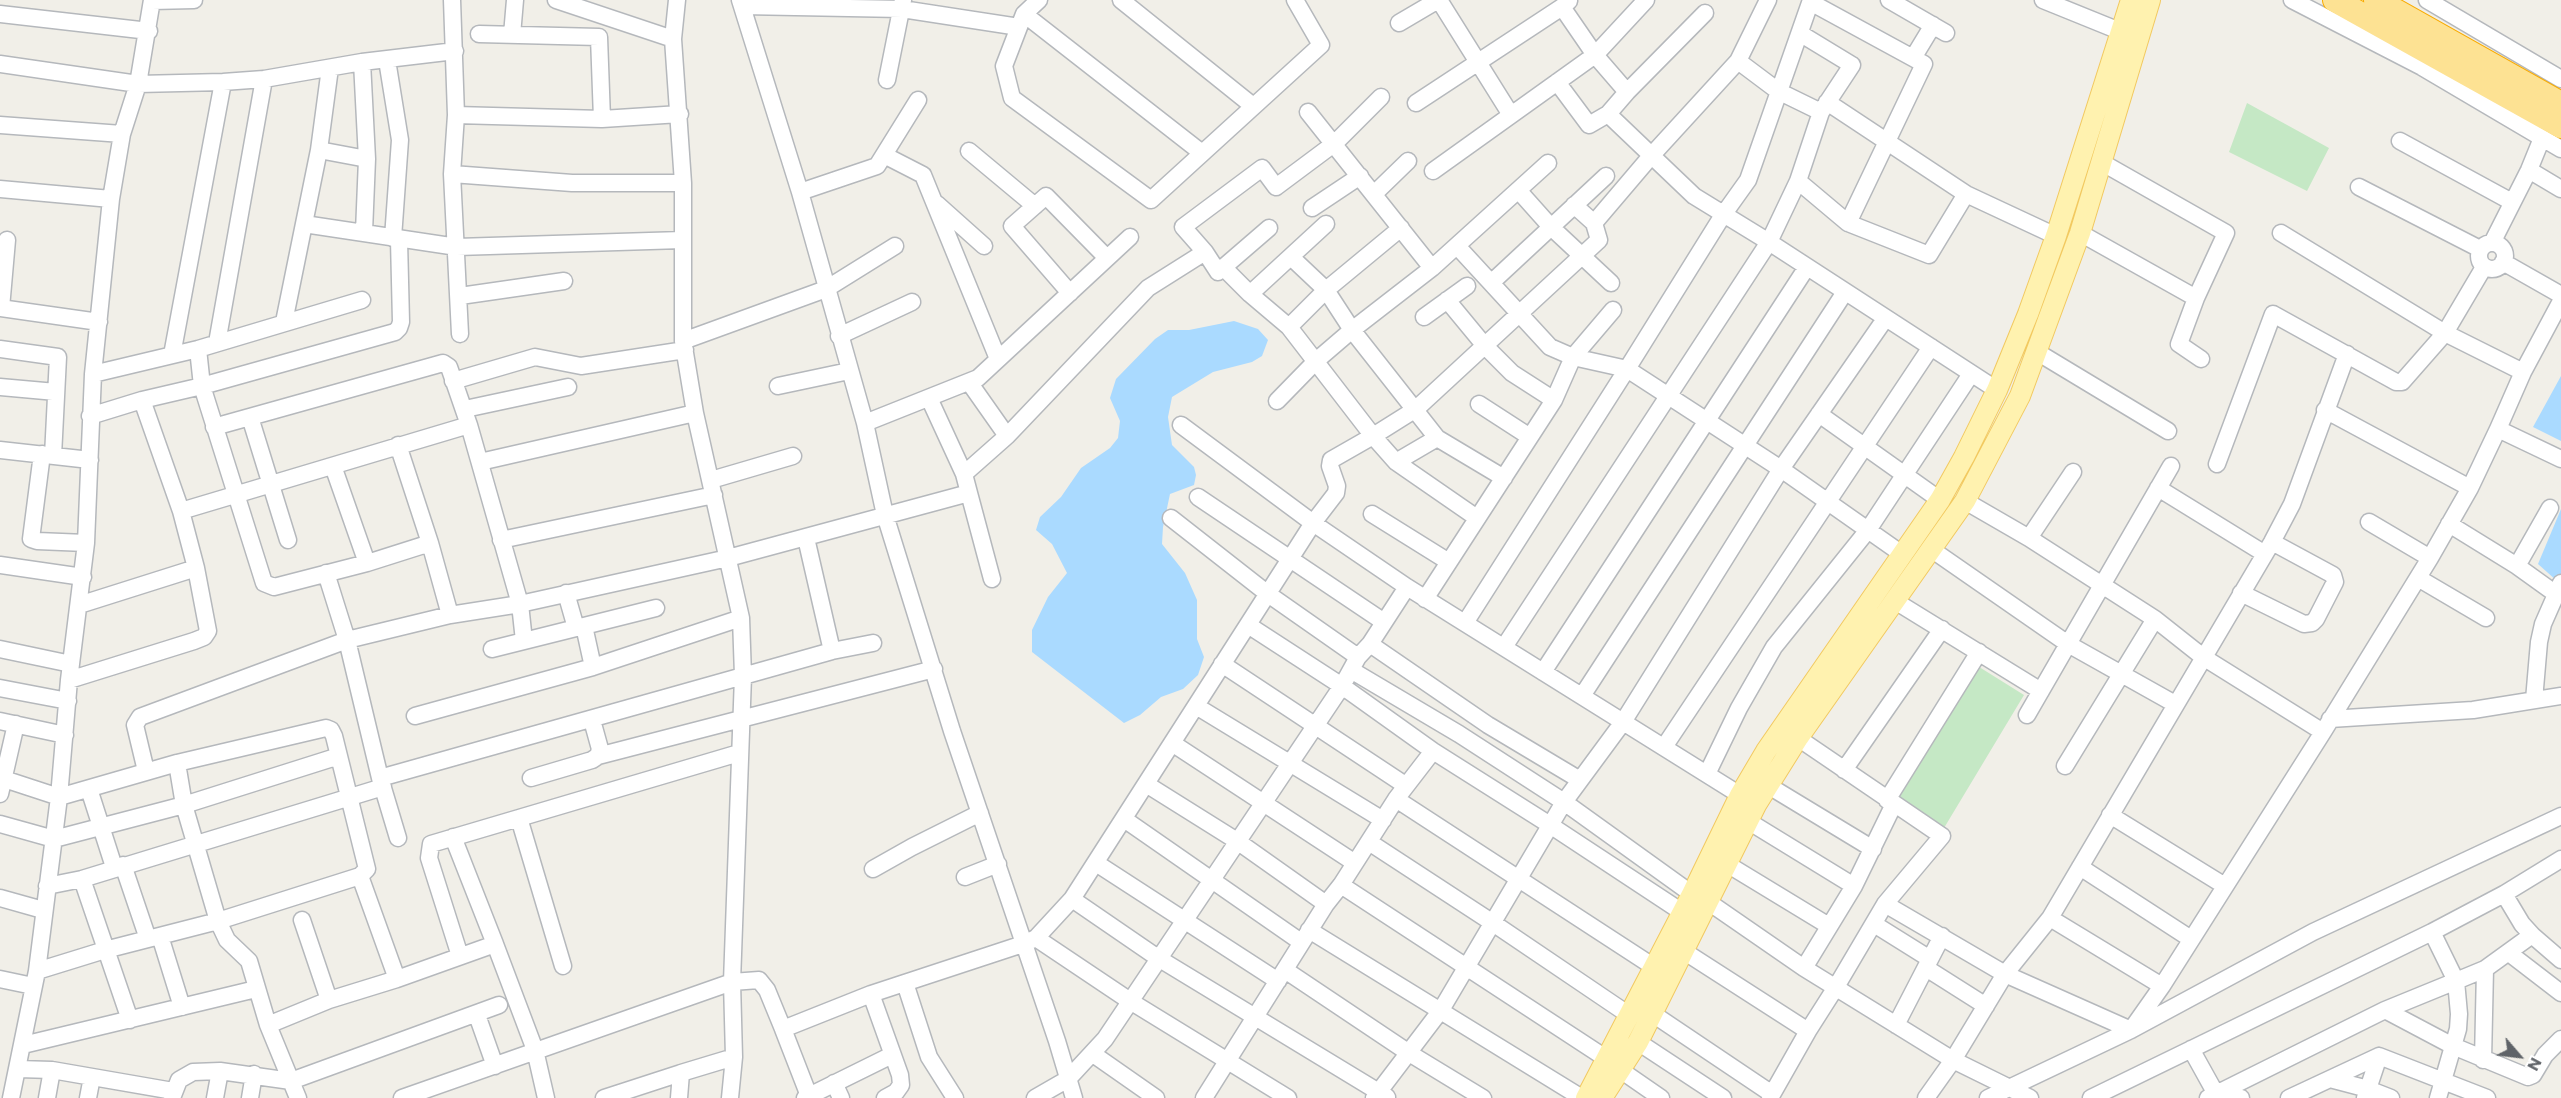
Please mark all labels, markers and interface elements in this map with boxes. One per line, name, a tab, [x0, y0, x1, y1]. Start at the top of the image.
north arrow	[2489, 1026, 2549, 1086]
text: N	[2524, 1055, 2547, 1074]

